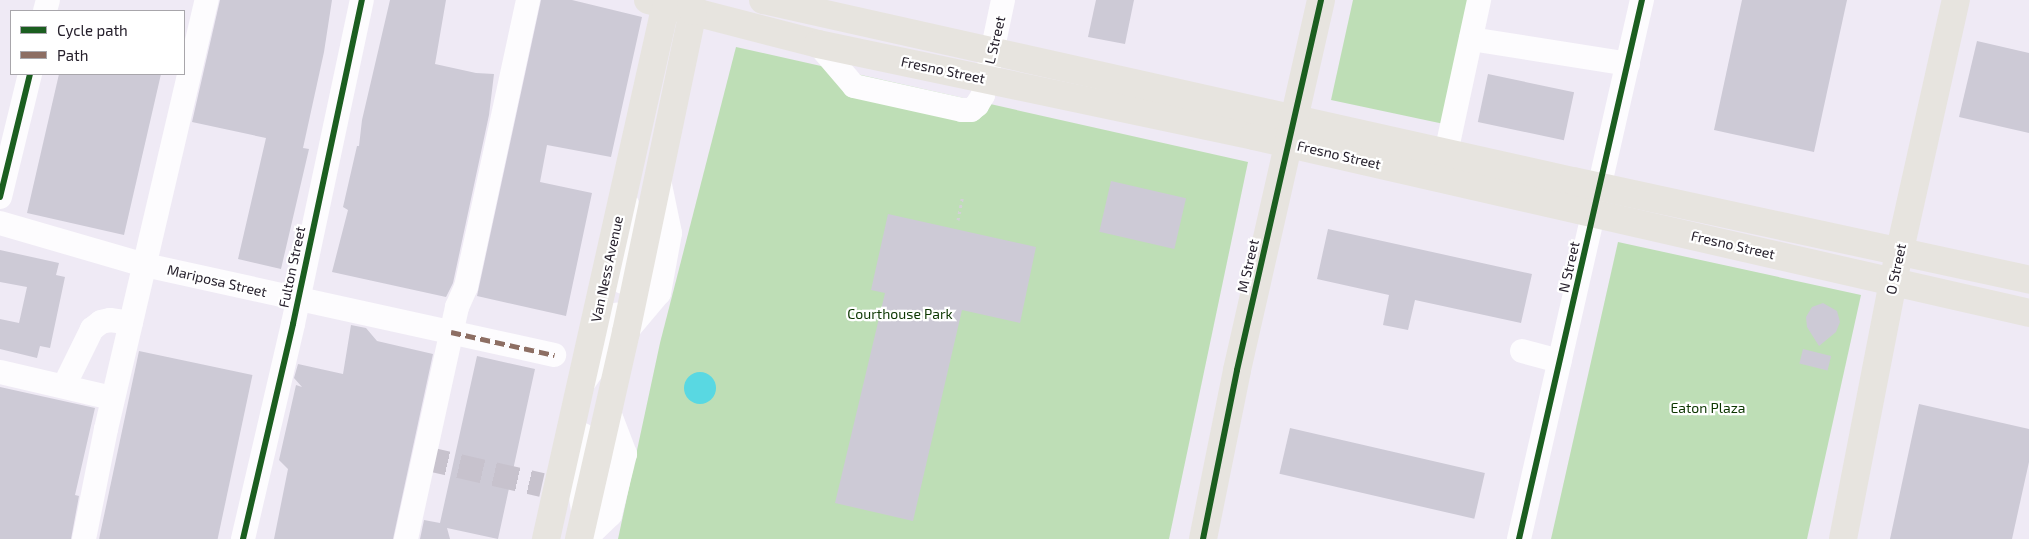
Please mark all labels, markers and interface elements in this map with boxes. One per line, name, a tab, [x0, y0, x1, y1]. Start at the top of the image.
legend	[10, 10, 185, 75]
street label: L Street	[981, 14, 1009, 66]
text: Cycle path	[57, 21, 128, 39]
text: Path	[57, 46, 88, 64]
street label: Fresno Street	[899, 53, 987, 87]
street label: Fresno Street	[1295, 137, 1383, 173]
street label: Van Ness Avenue	[587, 214, 627, 324]
street label: Fulton Street	[275, 225, 309, 309]
street label: Fresno Street	[1689, 227, 1777, 263]
street label: M Street	[1234, 238, 1262, 294]
street label: N Street	[1555, 240, 1583, 294]
street label: O Street	[1882, 242, 1910, 296]
street label: Mariposa Street	[165, 261, 269, 301]
park label: Courthouse Park	[847, 306, 953, 322]
park label: Eaton Plaza	[1671, 400, 1745, 416]

